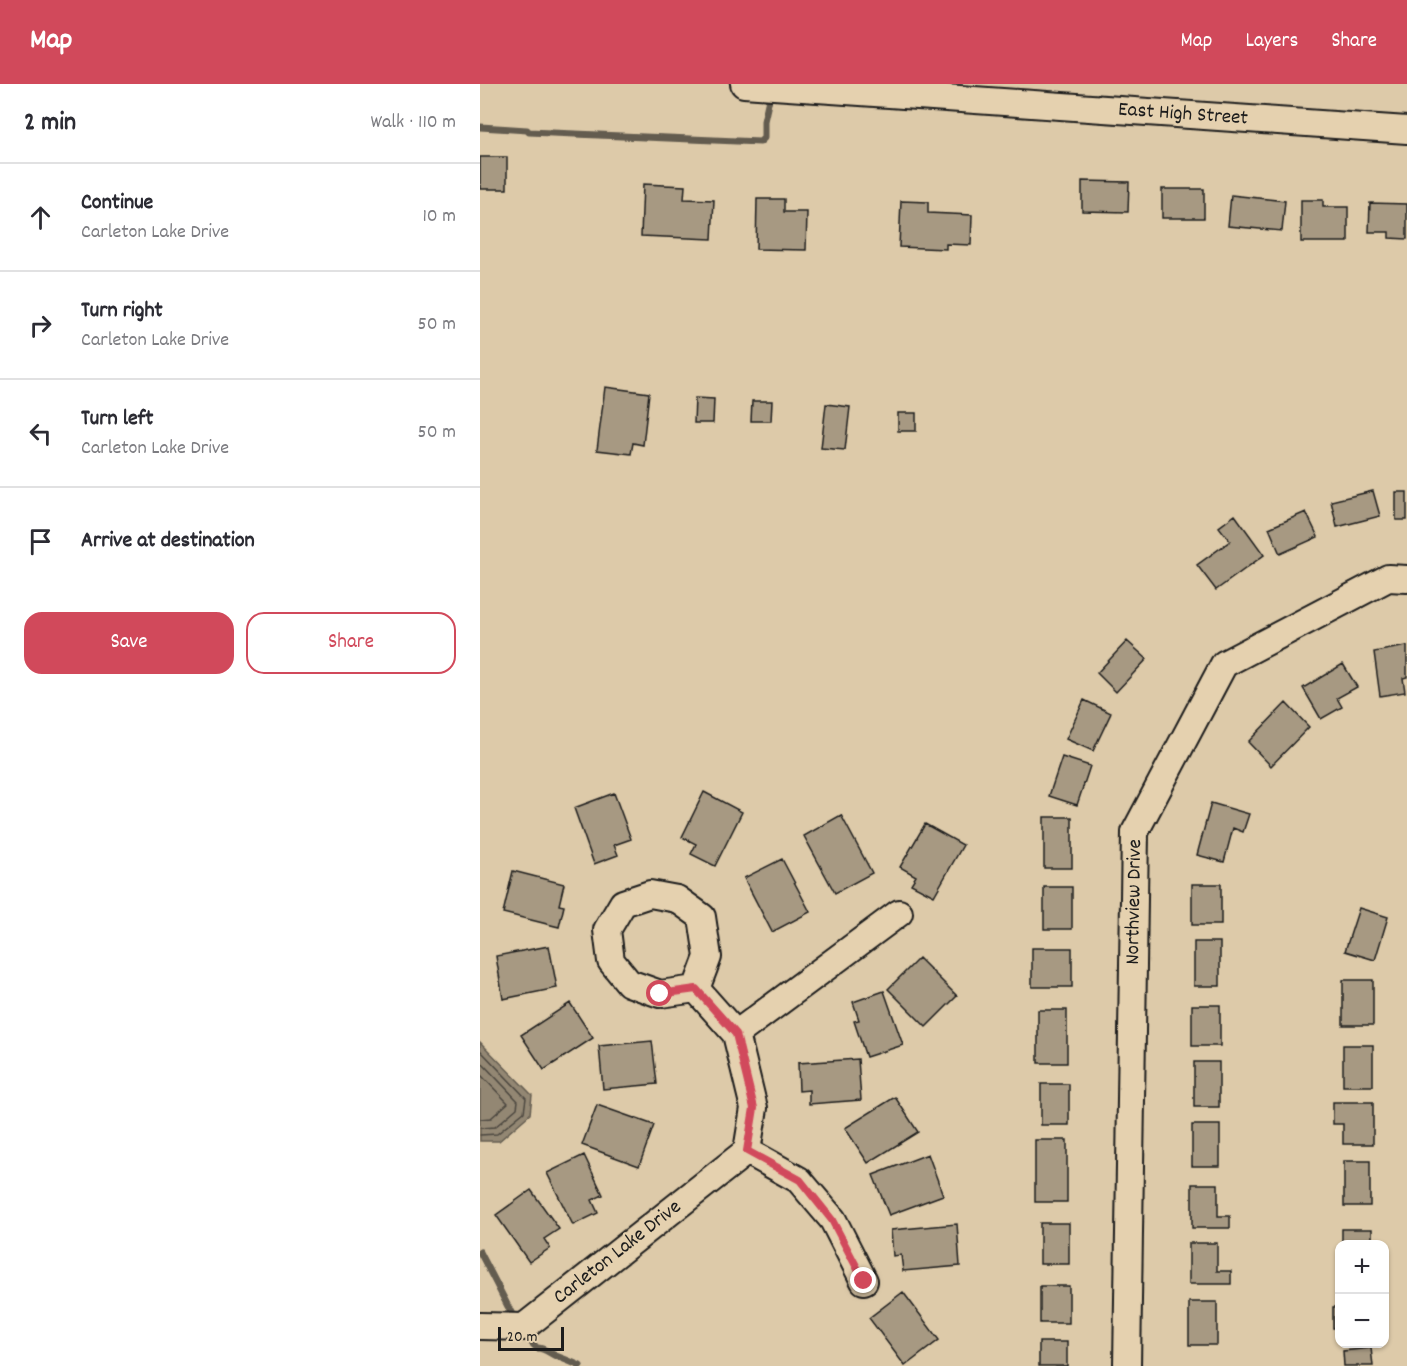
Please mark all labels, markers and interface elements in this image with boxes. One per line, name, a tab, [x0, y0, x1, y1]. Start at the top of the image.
text: Map	[30, 22, 72, 62]
text: Map	[1181, 27, 1212, 57]
text: Layers	[1245, 27, 1298, 57]
text: Share	[1331, 27, 1377, 57]
street label: East High Street	[1117, 96, 1249, 135]
text: 2 min	[24, 105, 76, 142]
text: Walk · 110 m	[370, 109, 456, 137]
text: Continue	[81, 188, 153, 219]
icon: ahead	[24, 201, 57, 234]
text: 10 m	[422, 203, 456, 231]
text: Carleton Lake Drive	[81, 219, 229, 247]
text: Turn right	[81, 296, 163, 327]
icon: right	[24, 309, 57, 342]
text: 50 m	[418, 311, 456, 339]
text: Carleton Lake Drive	[81, 327, 229, 355]
text: Turn left	[81, 404, 153, 435]
icon: left	[24, 417, 57, 450]
text: 50 m	[418, 419, 456, 447]
text: Carleton Lake Drive	[81, 435, 229, 463]
icon: arrive	[24, 525, 57, 558]
text: Arrive at destination	[81, 526, 255, 557]
button: Save	[24, 612, 234, 674]
button: Share	[246, 612, 456, 674]
street label: Northview Drive	[1119, 839, 1151, 965]
route start	[646, 980, 672, 1006]
street label: Carleton Lake Drive	[548, 1193, 688, 1313]
map controls	[1335, 1240, 1389, 1348]
button: +	[1335, 1240, 1389, 1294]
route end	[850, 1267, 876, 1293]
button: −	[1335, 1294, 1389, 1348]
scale bar	[498, 1324, 564, 1352]
text: 20 m	[507, 1326, 537, 1349]

